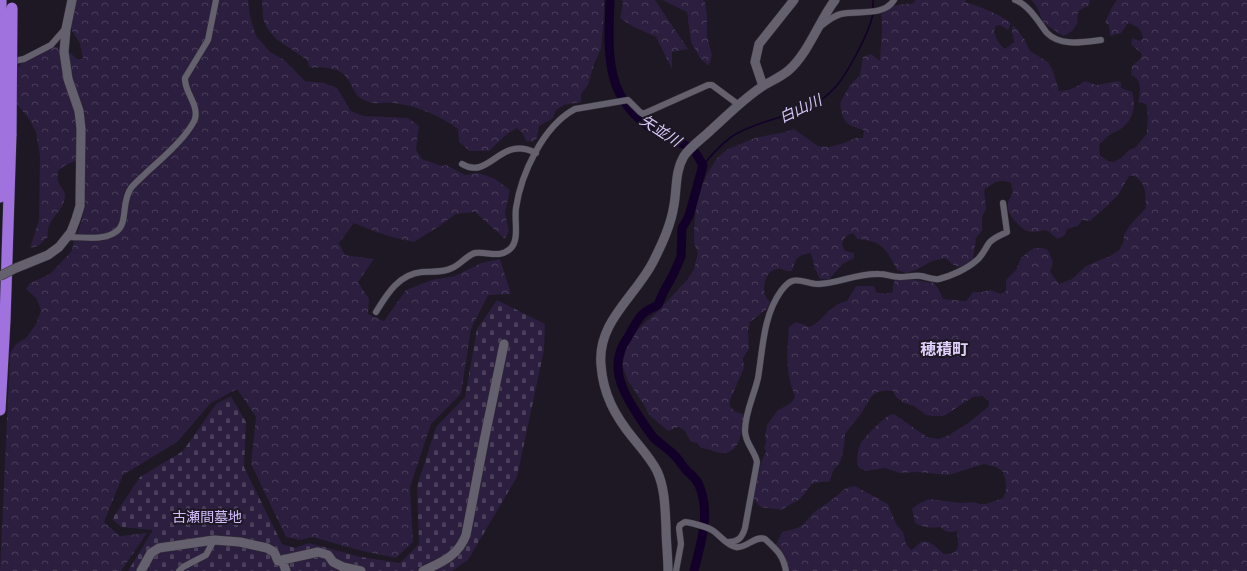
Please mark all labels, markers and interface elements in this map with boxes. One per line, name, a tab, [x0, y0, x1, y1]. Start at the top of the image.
water label: 白山川	[775, 89, 826, 127]
water label: 矢並川	[637, 109, 687, 152]
district label: 穂積町	[920, 338, 968, 360]
park label: 古瀬間墓地	[172, 507, 242, 526]

